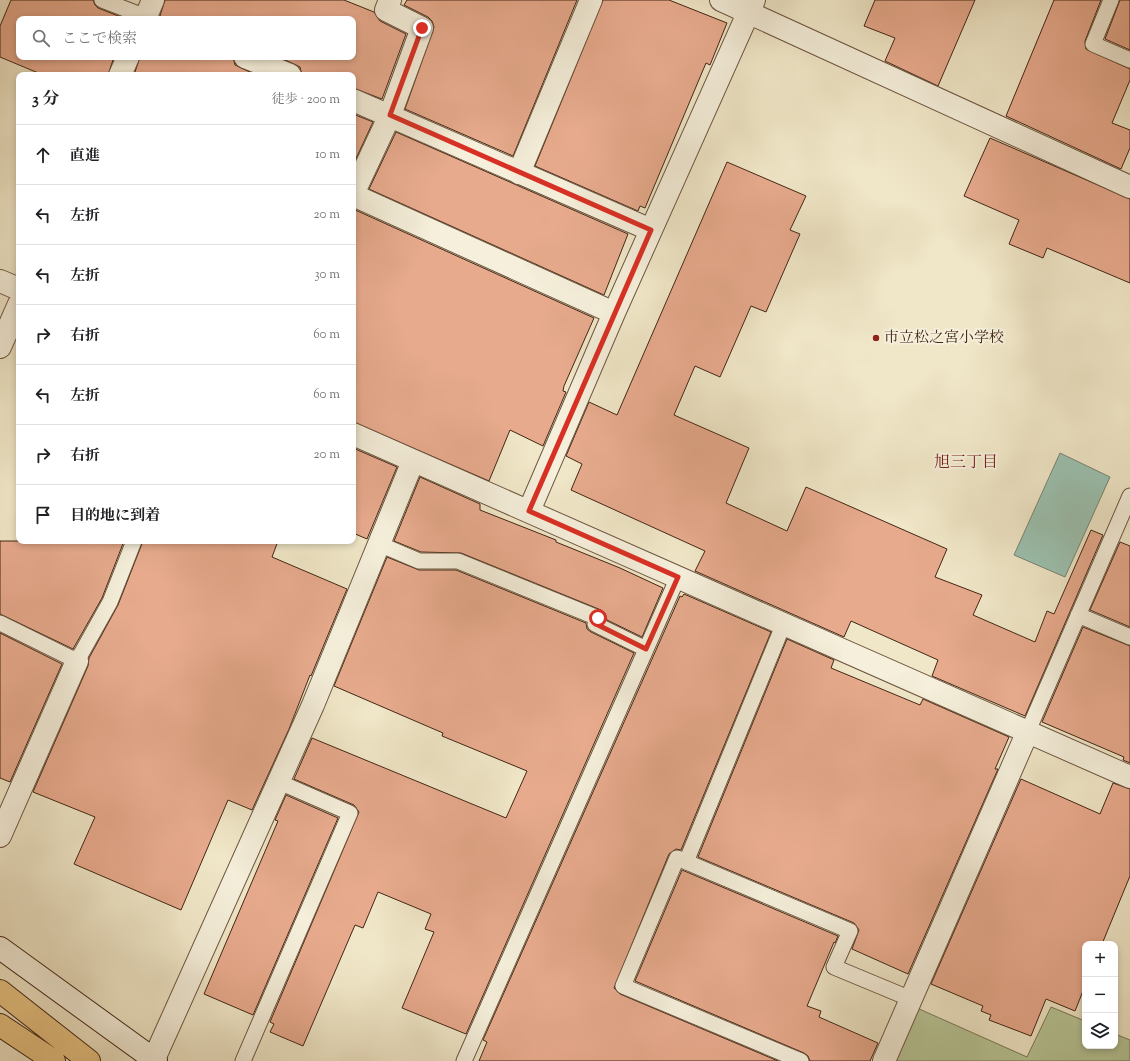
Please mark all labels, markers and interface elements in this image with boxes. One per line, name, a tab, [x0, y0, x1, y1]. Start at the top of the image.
search box	[16, 16, 356, 60]
route end	[413, 19, 431, 37]
icon: search	[30, 27, 52, 49]
text: ここで検索	[62, 29, 137, 50]
text: 3 分	[32, 88, 60, 112]
text: 徒歩 · 200 m	[272, 91, 340, 109]
icon: ahead	[32, 144, 54, 166]
text: 直進	[70, 146, 100, 167]
text: 10 m	[315, 146, 340, 164]
icon: left	[32, 204, 54, 226]
text: 左折	[70, 206, 100, 227]
text: 20 m	[314, 206, 340, 224]
icon: left	[32, 264, 54, 286]
text: 左折	[70, 266, 100, 287]
text: 30 m	[314, 266, 340, 284]
icon: right	[32, 324, 54, 346]
text: 右折	[70, 326, 100, 347]
text: 60 m	[313, 326, 340, 344]
place label: 市立松之宮小学校	[884, 328, 1004, 349]
marker: 市立松之宮小学校	[871, 333, 881, 343]
icon: left	[32, 384, 54, 406]
text: 左折	[70, 386, 100, 407]
text: 60 m	[313, 386, 340, 404]
icon: right	[32, 444, 54, 466]
text: 右折	[70, 446, 100, 467]
text: 20 m	[314, 446, 340, 464]
district label: 旭三丁目	[934, 452, 998, 475]
icon: arrive	[32, 504, 54, 526]
text: 目的地に到着	[70, 506, 160, 527]
route start	[589, 609, 607, 627]
map controls	[1082, 941, 1118, 1049]
button: +	[1082, 941, 1118, 977]
button: −	[1082, 977, 1118, 1013]
button: layers	[1082, 1013, 1118, 1049]

